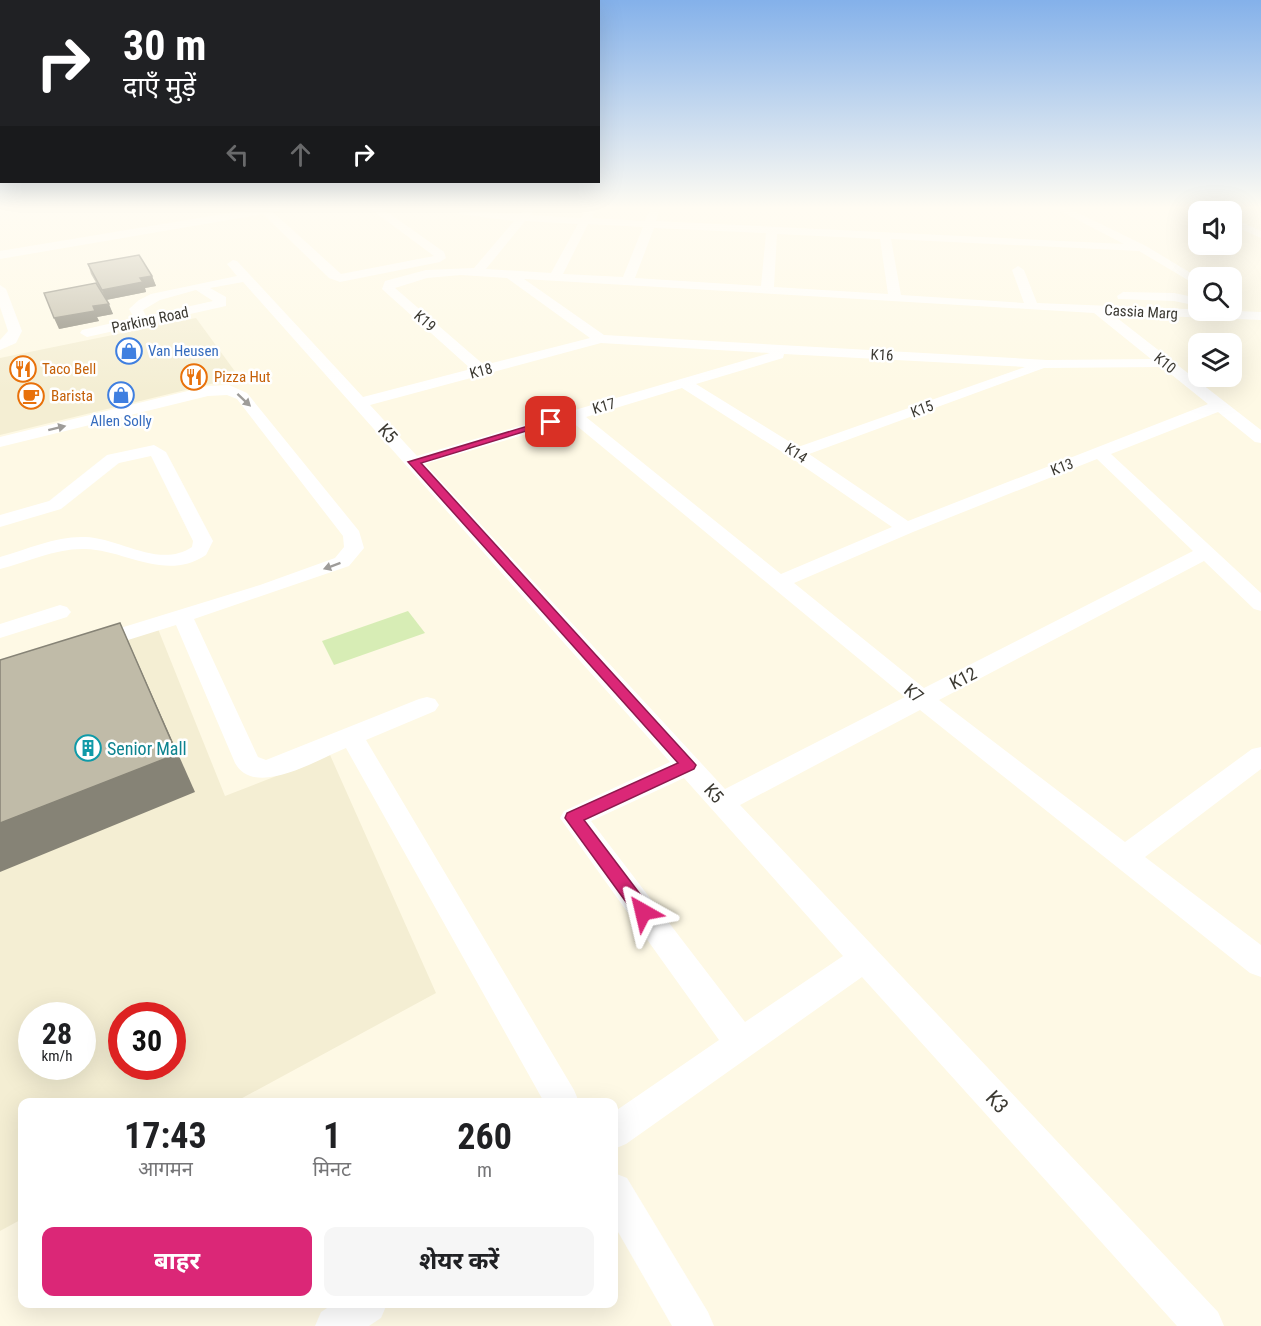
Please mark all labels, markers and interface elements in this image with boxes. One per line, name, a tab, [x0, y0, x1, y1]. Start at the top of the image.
text: 30 m	[123, 21, 206, 70]
icon: right	[24, 24, 102, 102]
text: दाएँ मुड़ें	[123, 71, 196, 103]
icon: left	[221, 138, 254, 171]
icon: ahead	[284, 138, 317, 171]
icon: right	[347, 138, 380, 171]
map controls	[1188, 201, 1242, 387]
button: sound	[1188, 201, 1242, 255]
button: search	[1188, 267, 1242, 321]
street label: Cassia Marg	[1104, 301, 1178, 323]
street label: Parking Road	[110, 303, 190, 337]
street label: K19	[410, 307, 440, 335]
button: layers	[1188, 333, 1242, 387]
shop icon: Van Heusen	[114, 336, 144, 366]
place label: Van Heusen	[148, 342, 219, 360]
street label: K16	[870, 345, 894, 365]
street label: K10	[1150, 349, 1180, 377]
restaurant icon: Taco Bell	[8, 354, 38, 384]
street label: K18	[468, 359, 494, 383]
place label: Taco Bell	[42, 360, 96, 378]
restaurant icon: Pizza Hut	[179, 362, 209, 392]
place label: Pizza Hut	[214, 368, 271, 386]
shop icon: Allen Solly	[106, 380, 136, 410]
cafe icon: Barista	[16, 381, 46, 411]
place label: Barista	[51, 387, 93, 405]
one-way arrow	[236, 393, 251, 407]
street label: K17	[590, 394, 618, 418]
pin	[525, 396, 576, 447]
street label: K15	[908, 397, 936, 421]
icon: arrive	[534, 405, 567, 438]
place label: Allen Solly	[90, 412, 152, 430]
street label: K5	[374, 419, 402, 447]
one-way arrow	[48, 423, 66, 433]
street label: K14	[781, 439, 811, 467]
street label: K13	[1048, 454, 1076, 480]
one-way arrow	[322, 561, 340, 571]
street label: K12	[946, 662, 980, 694]
street label: K7	[900, 679, 928, 707]
building icon: Senior Mall	[73, 733, 103, 763]
place label: Senior Mall	[107, 738, 187, 759]
street label: K5	[700, 779, 728, 807]
position arrow	[611, 880, 675, 944]
speed limit sign: 30	[108, 1002, 186, 1080]
text: 28	[42, 1016, 72, 1051]
text: km/h	[42, 1047, 72, 1065]
street label: K3	[981, 1086, 1013, 1118]
text: 17:43	[124, 1115, 207, 1157]
text: 1	[323, 1115, 341, 1157]
text: 260	[457, 1116, 512, 1158]
text: आगमन	[138, 1157, 193, 1181]
text: मिनट	[313, 1157, 351, 1181]
text: m	[477, 1158, 492, 1182]
button: बाहर	[42, 1227, 312, 1296]
button: शेयर करें	[324, 1227, 594, 1296]

